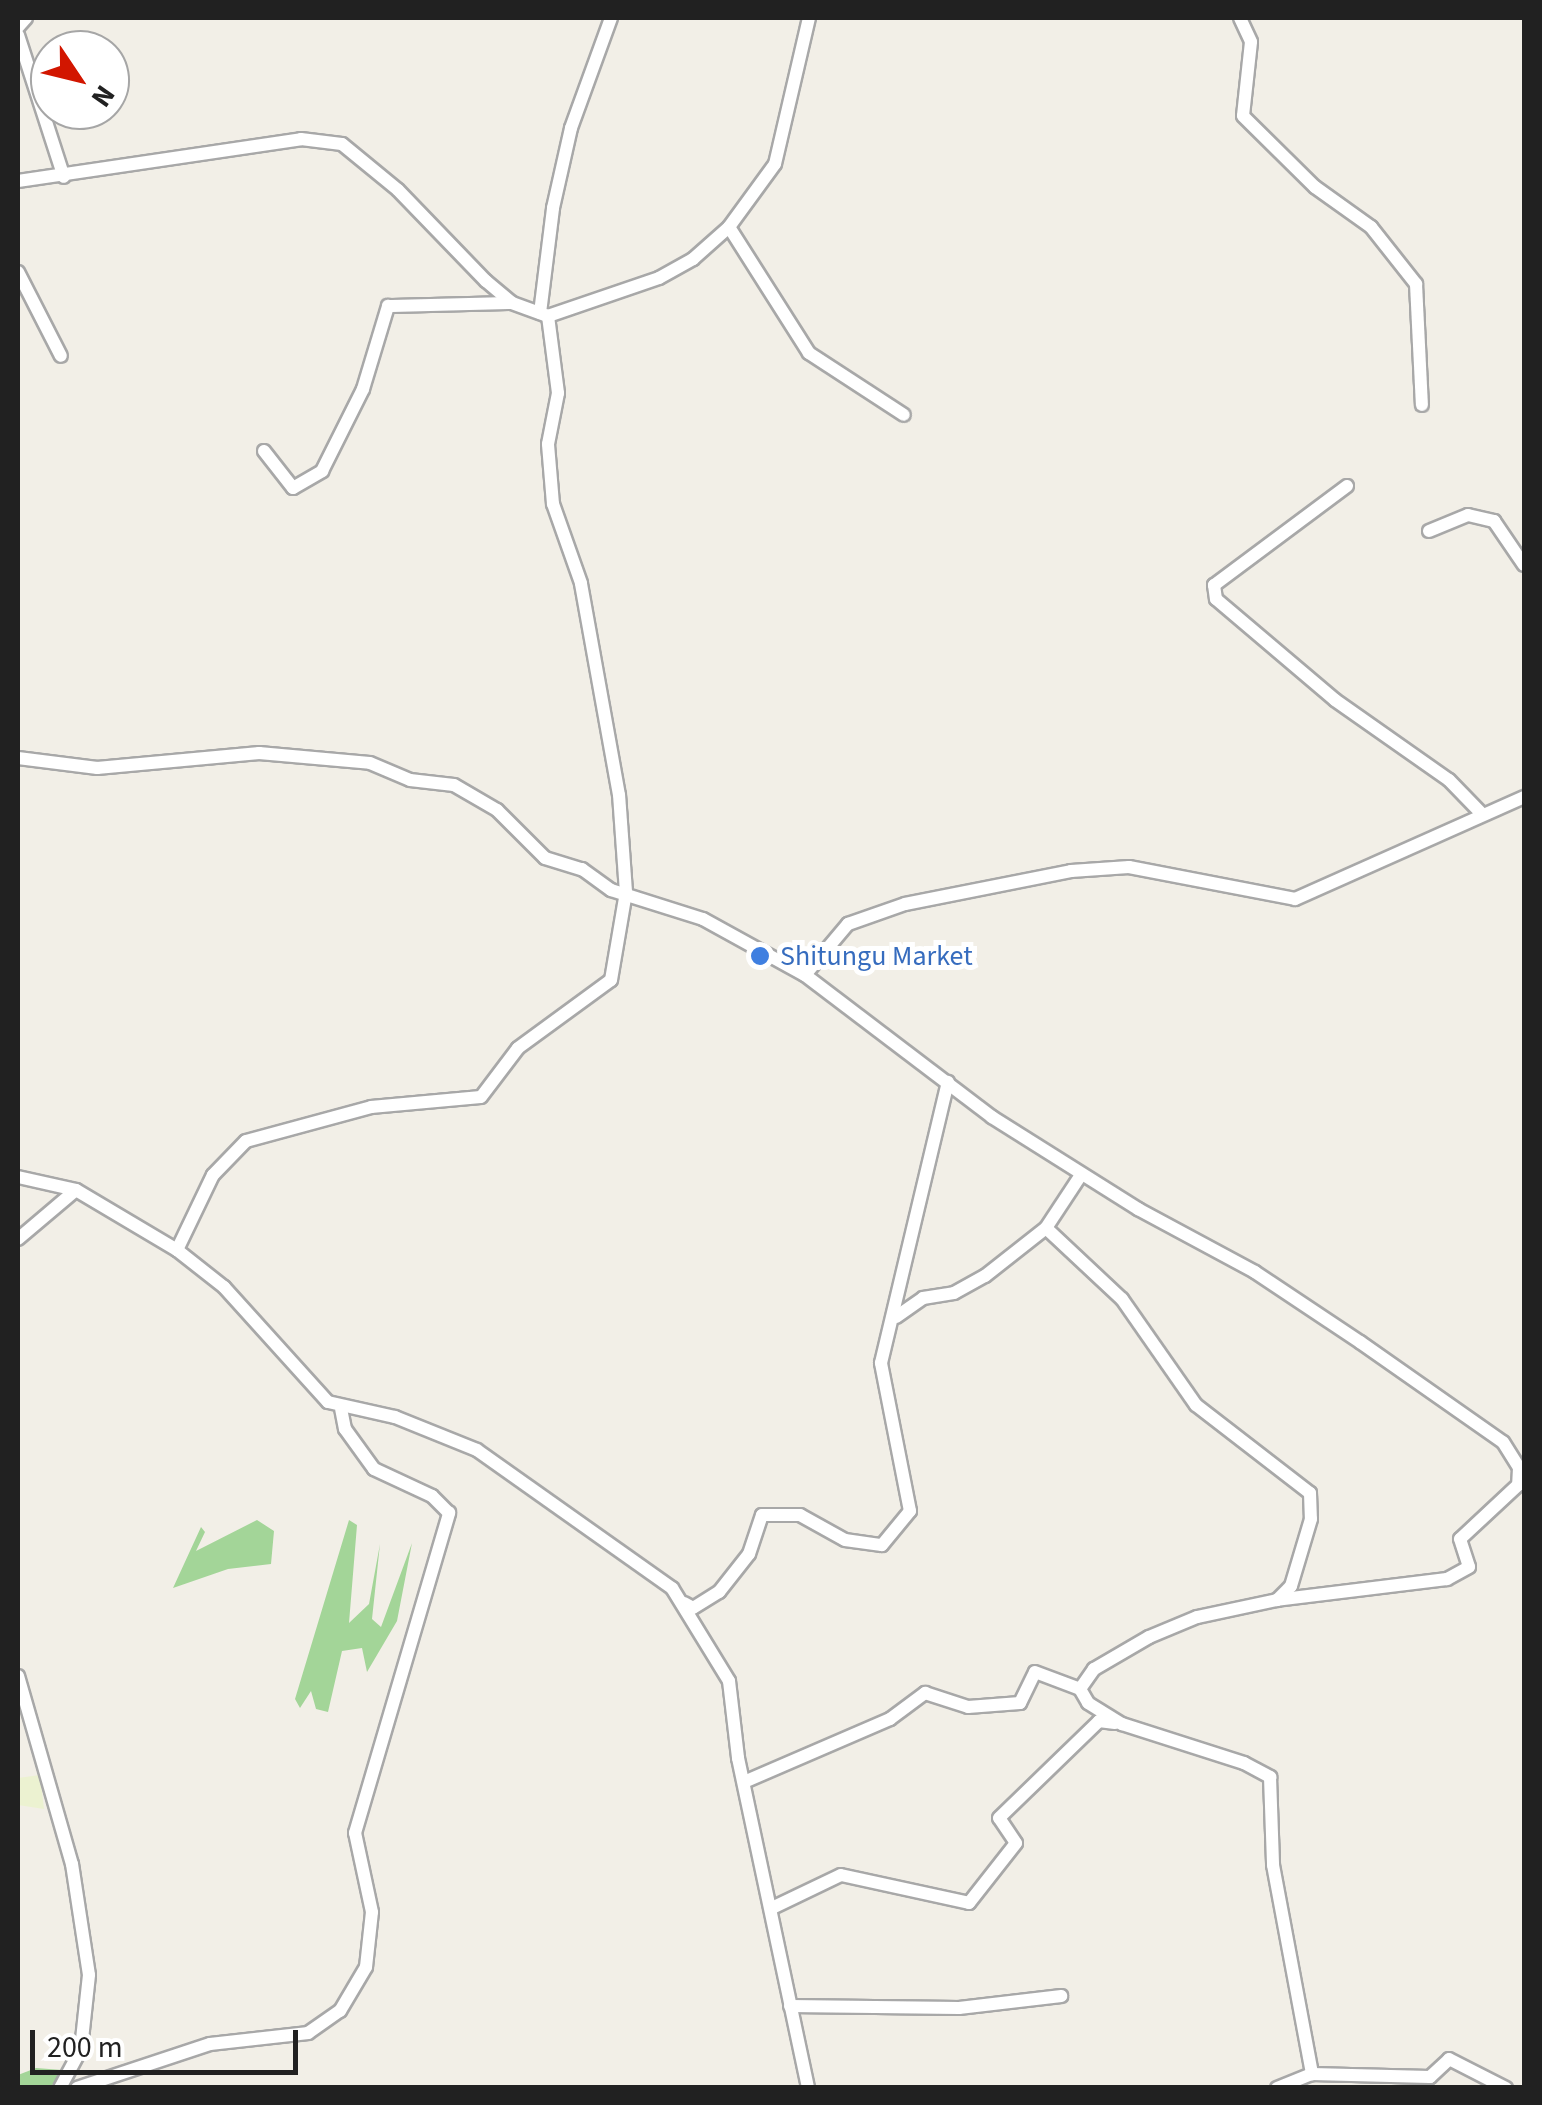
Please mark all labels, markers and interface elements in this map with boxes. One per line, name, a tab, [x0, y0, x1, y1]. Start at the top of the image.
north arrow	[30, 30, 130, 130]
text: N	[81, 77, 125, 115]
place label: Shitungu Market	[780, 939, 973, 973]
marker: Shitungu Market	[749, 945, 771, 967]
scale bar	[35, 2010, 302, 2072]
text: 200 m	[47, 2026, 123, 2069]

